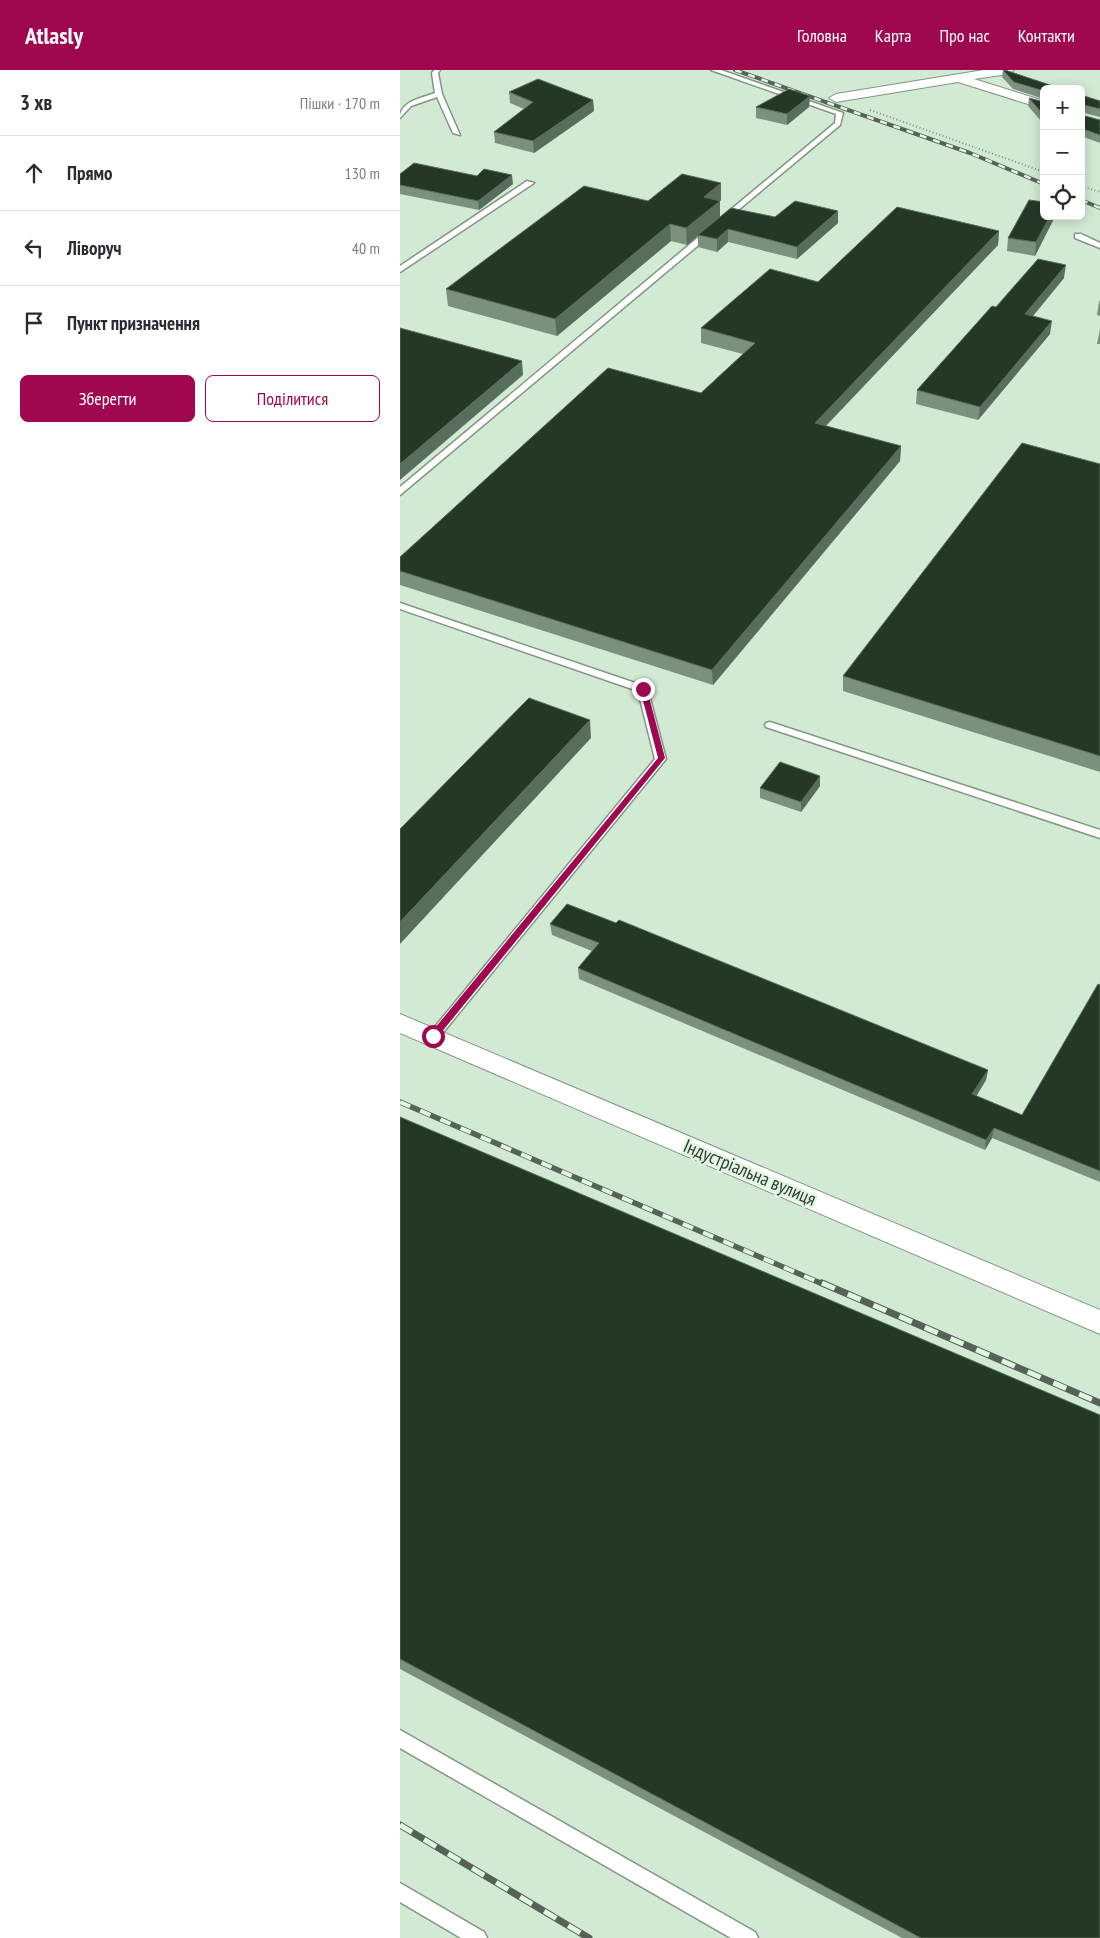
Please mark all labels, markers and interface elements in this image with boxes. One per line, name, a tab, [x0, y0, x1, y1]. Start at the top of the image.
text: Atlasly	[25, 20, 83, 51]
text: Головна	[797, 24, 847, 47]
text: Карта	[875, 24, 912, 47]
text: Про нас	[940, 24, 990, 47]
text: Контакти	[1018, 24, 1075, 47]
map controls	[1040, 85, 1085, 220]
button: +	[1040, 85, 1085, 130]
text: 3 хв	[20, 89, 52, 116]
text: Пішки · 170 m	[300, 93, 380, 113]
button: −	[1040, 130, 1085, 175]
icon: ahead	[20, 159, 48, 187]
text: Прямо	[67, 161, 112, 185]
text: 130 m	[345, 163, 380, 183]
button: locate	[1040, 175, 1085, 220]
icon: left	[20, 234, 48, 262]
text: Ліворуч	[67, 236, 121, 260]
text: 40 m	[352, 238, 380, 258]
icon: arrive	[20, 309, 48, 337]
text: Пункт призначення	[67, 311, 200, 335]
button: Зберегти	[20, 375, 195, 422]
button: Поділитися	[205, 375, 380, 422]
route end	[632, 678, 655, 701]
route start	[422, 1025, 445, 1048]
street label: Індустріальна вулиця	[680, 1133, 820, 1211]

